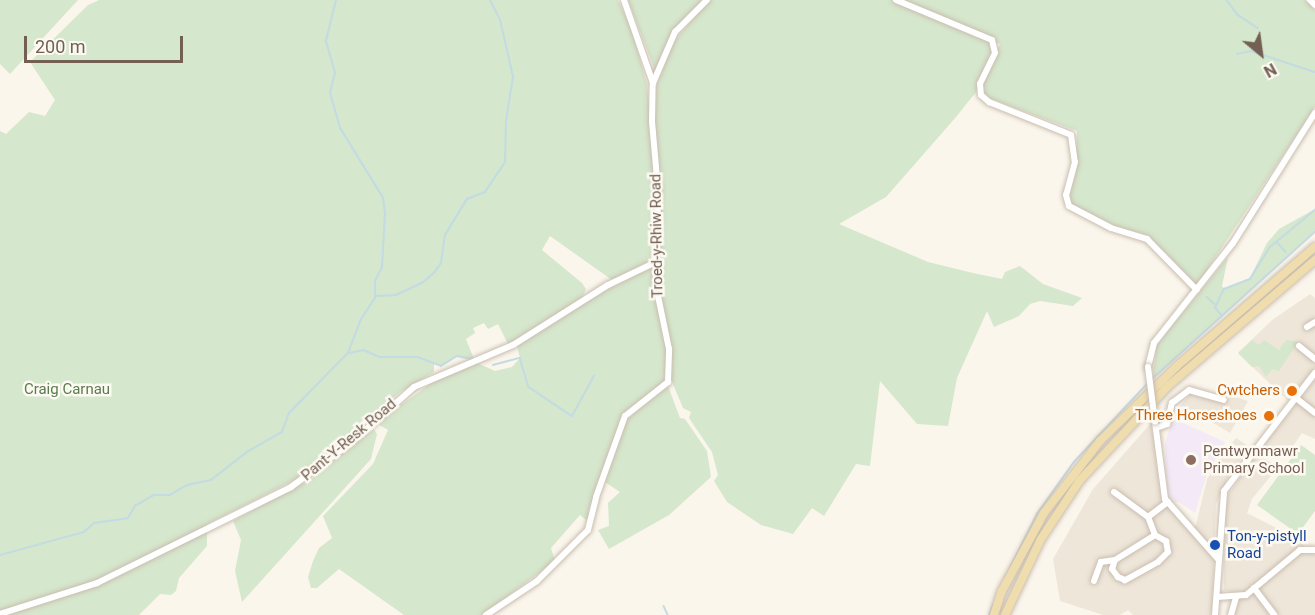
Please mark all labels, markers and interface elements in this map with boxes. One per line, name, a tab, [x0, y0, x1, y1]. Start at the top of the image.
scale bar	[27, 24, 186, 62]
north arrow	[1231, 24, 1291, 84]
text: 200 m	[35, 36, 86, 57]
text: N	[1260, 59, 1280, 81]
street label: Troed-y-Rhiw Road	[647, 174, 667, 298]
park label: Craig Carnau	[24, 381, 110, 399]
place label: Cwtchers	[1217, 382, 1280, 400]
marker: Cwtchers	[1285, 384, 1299, 398]
street label: Pant-Y-Resk Road	[298, 395, 400, 485]
place label: Three Horseshoes	[1135, 407, 1257, 425]
marker: Three Horseshoes	[1262, 409, 1276, 423]
place label: Pentwynmawr Primary School	[1203, 442, 1304, 477]
marker: Pentwynmawr Primary School	[1184, 453, 1198, 467]
place label: Ton-y-pistyll Road	[1227, 527, 1307, 562]
marker: Ton-y-pistyll Road	[1208, 538, 1222, 552]

